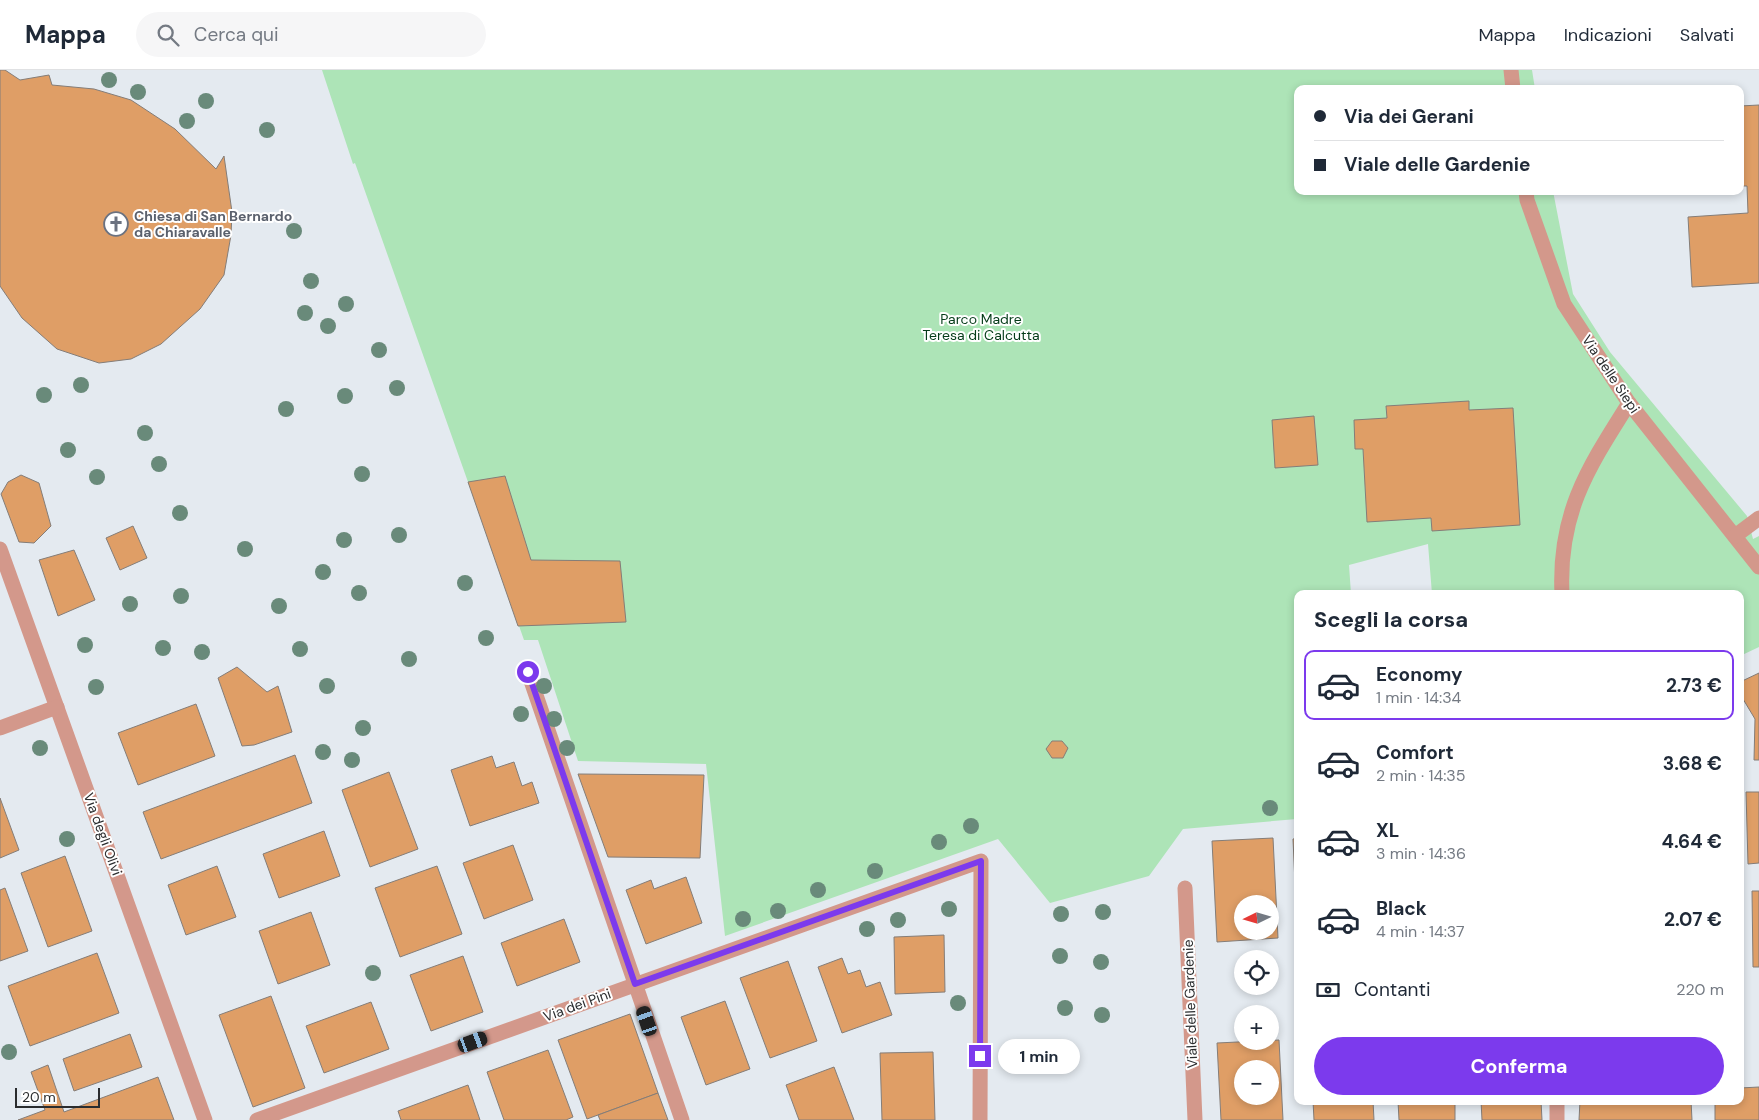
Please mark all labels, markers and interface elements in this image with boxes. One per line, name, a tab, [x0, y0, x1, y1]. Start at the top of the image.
search box	[136, 12, 486, 57]
text: Mappa	[25, 19, 106, 50]
icon: search	[154, 21, 182, 49]
text: Cerca qui	[194, 22, 279, 47]
text: Mappa	[1478, 23, 1536, 47]
text: Indicazioni	[1564, 23, 1652, 47]
text: Salvati	[1680, 23, 1734, 47]
text: Via dei Gerani	[1344, 104, 1474, 129]
text: Viale delle Gardenie	[1344, 152, 1530, 177]
place label: Chiesa di San Bernardo da Chiaravalle	[134, 207, 292, 241]
church icon: Chiesa di San Bernardo da Chiaravalle	[103, 211, 129, 237]
park label: Parco Madre Teresa di Calcutta	[922, 310, 1040, 344]
street label: Via delle Siepi	[1578, 332, 1644, 416]
text: Scegli la corsa	[1314, 605, 1468, 634]
route start	[517, 661, 539, 683]
text: Economy	[1376, 662, 1463, 687]
icon: car	[1316, 663, 1361, 708]
text: 2.73 €	[1666, 673, 1722, 698]
text: 1 min · 14:34	[1376, 687, 1461, 708]
text: Comfort	[1376, 740, 1454, 765]
icon: car	[1316, 741, 1361, 786]
text: 3.68 €	[1663, 751, 1722, 776]
text: 2 min · 14:35	[1376, 765, 1466, 786]
street label: Via degli Olivi	[80, 790, 126, 878]
text: XL	[1376, 818, 1399, 843]
icon: car	[1316, 819, 1361, 864]
text: 4.64 €	[1662, 829, 1722, 854]
text: 3 min · 14:36	[1376, 843, 1466, 864]
north arrow	[1234, 895, 1279, 940]
map controls	[1234, 895, 1279, 1105]
text: Black	[1376, 896, 1427, 921]
icon: car	[1316, 897, 1361, 942]
text: 2.07 €	[1664, 907, 1722, 932]
text: 4 min · 14:37	[1376, 921, 1465, 942]
street label: Viale delle Gardenie	[1179, 939, 1201, 1069]
button: locate	[1234, 950, 1279, 995]
icon: cash	[1314, 976, 1342, 1004]
text: Contanti	[1354, 977, 1431, 1002]
text: 220 m	[1676, 979, 1724, 1000]
street label: Via dei Pini	[541, 984, 613, 1026]
car	[635, 1004, 658, 1038]
button: +	[1234, 1005, 1279, 1050]
car	[456, 1030, 489, 1054]
button: Conferma	[1314, 1037, 1724, 1095]
callout: 1 min	[998, 1038, 1080, 1074]
route end	[969, 1045, 991, 1067]
text: 1 min	[1020, 1046, 1058, 1067]
button: −	[1234, 1060, 1279, 1105]
scale bar	[15, 1085, 100, 1108]
text: 20 m	[22, 1088, 56, 1106]

